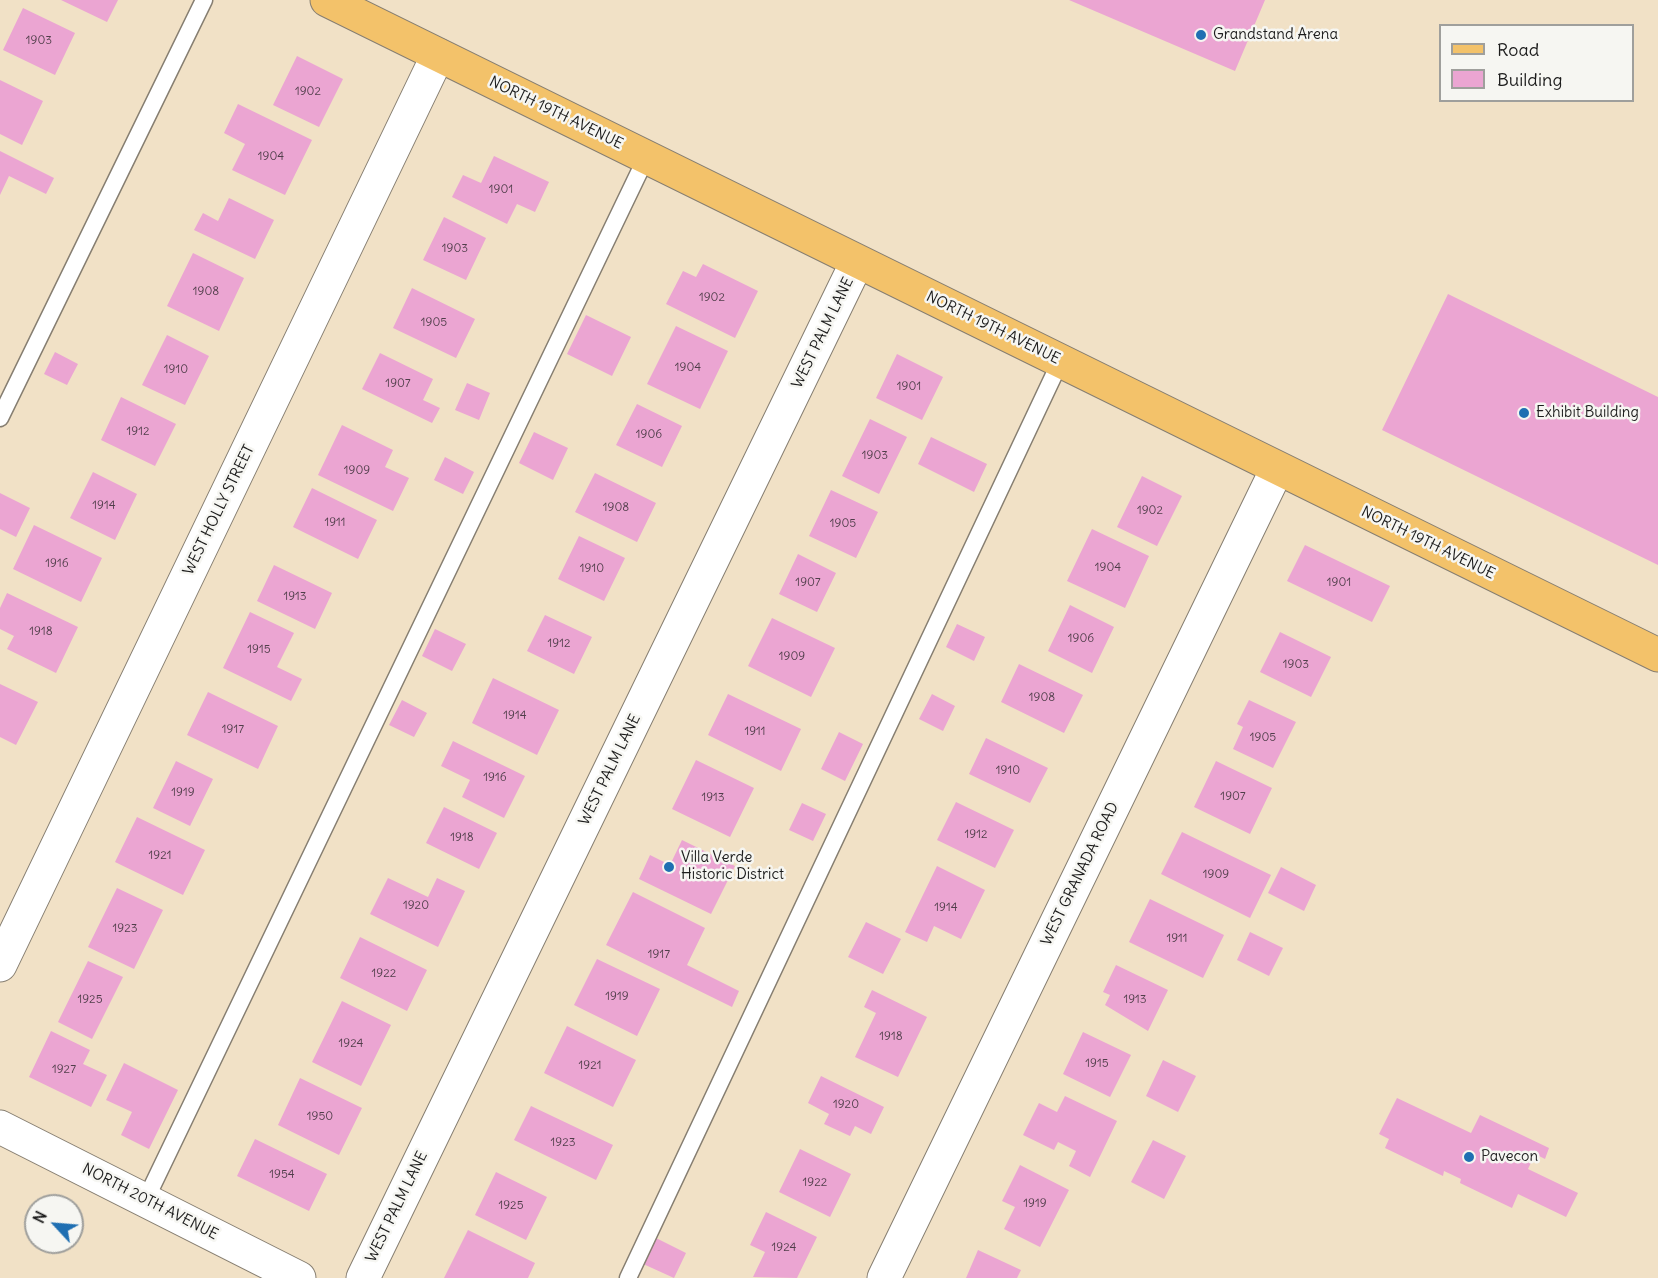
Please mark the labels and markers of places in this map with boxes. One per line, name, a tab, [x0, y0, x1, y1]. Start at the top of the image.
place label: Grandstand Arena	[1213, 26, 1338, 44]
marker: Grandstand Arena	[1194, 28, 1208, 42]
place label: Exhibit Building	[1536, 404, 1639, 422]
marker: Exhibit Building	[1517, 406, 1531, 420]
place label: Villa Verde Historic District	[681, 849, 784, 884]
marker: Villa Verde Historic District	[662, 860, 676, 874]
place label: Pavecon	[1481, 1148, 1538, 1166]
marker: Pavecon	[1462, 1150, 1476, 1164]

